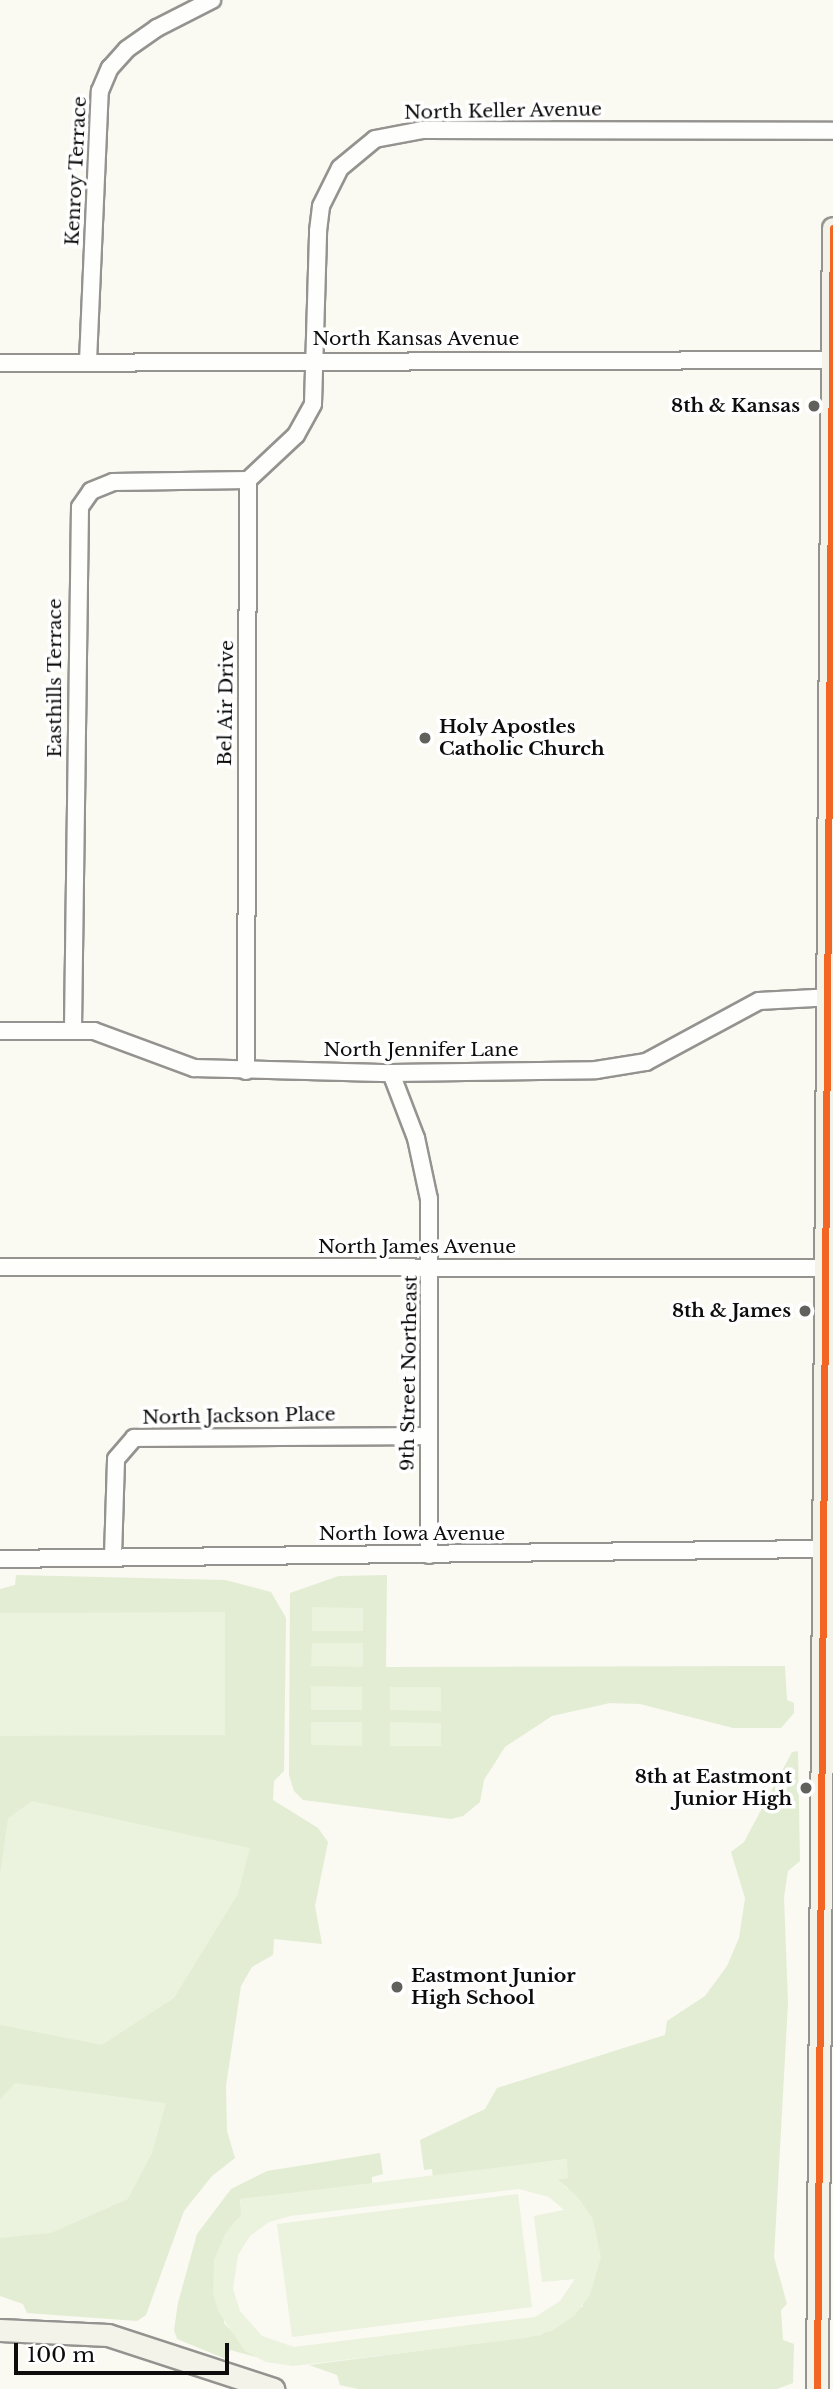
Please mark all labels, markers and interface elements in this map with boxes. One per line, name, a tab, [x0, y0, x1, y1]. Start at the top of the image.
street label: Kenroy Terrace	[61, 95, 91, 247]
street label: North Keller Avenue	[403, 98, 603, 124]
street label: North Kansas Avenue	[312, 328, 520, 350]
place label: 8th & Kansas	[671, 395, 800, 417]
marker: 8th & Kansas	[806, 398, 822, 414]
street label: Easthills Terrace	[44, 598, 66, 758]
street label: Bel Air Drive	[213, 639, 239, 767]
place label: Holy Apostles Catholic Church	[439, 716, 605, 760]
marker: Holy Apostles Catholic Church	[417, 730, 433, 746]
street label: North Jennifer Lane	[323, 1039, 519, 1061]
street label: North James Avenue	[318, 1236, 516, 1258]
street label: 9th Street Northeast	[396, 1275, 422, 1471]
place label: 8th & James	[672, 1300, 791, 1322]
marker: 8th & James	[797, 1303, 813, 1319]
street label: North Jackson Place	[142, 1403, 336, 1429]
street label: North Iowa Avenue	[318, 1523, 506, 1545]
place label: 8th at Eastmont Junior High	[635, 1766, 792, 1810]
marker: 8th at Eastmont Junior High	[798, 1780, 814, 1796]
place label: Eastmont Junior High School	[411, 1965, 576, 2009]
marker: Eastmont Junior High School	[389, 1979, 405, 1995]
scale bar	[18, 2330, 233, 2374]
text: 100 m	[27, 2342, 95, 2368]

